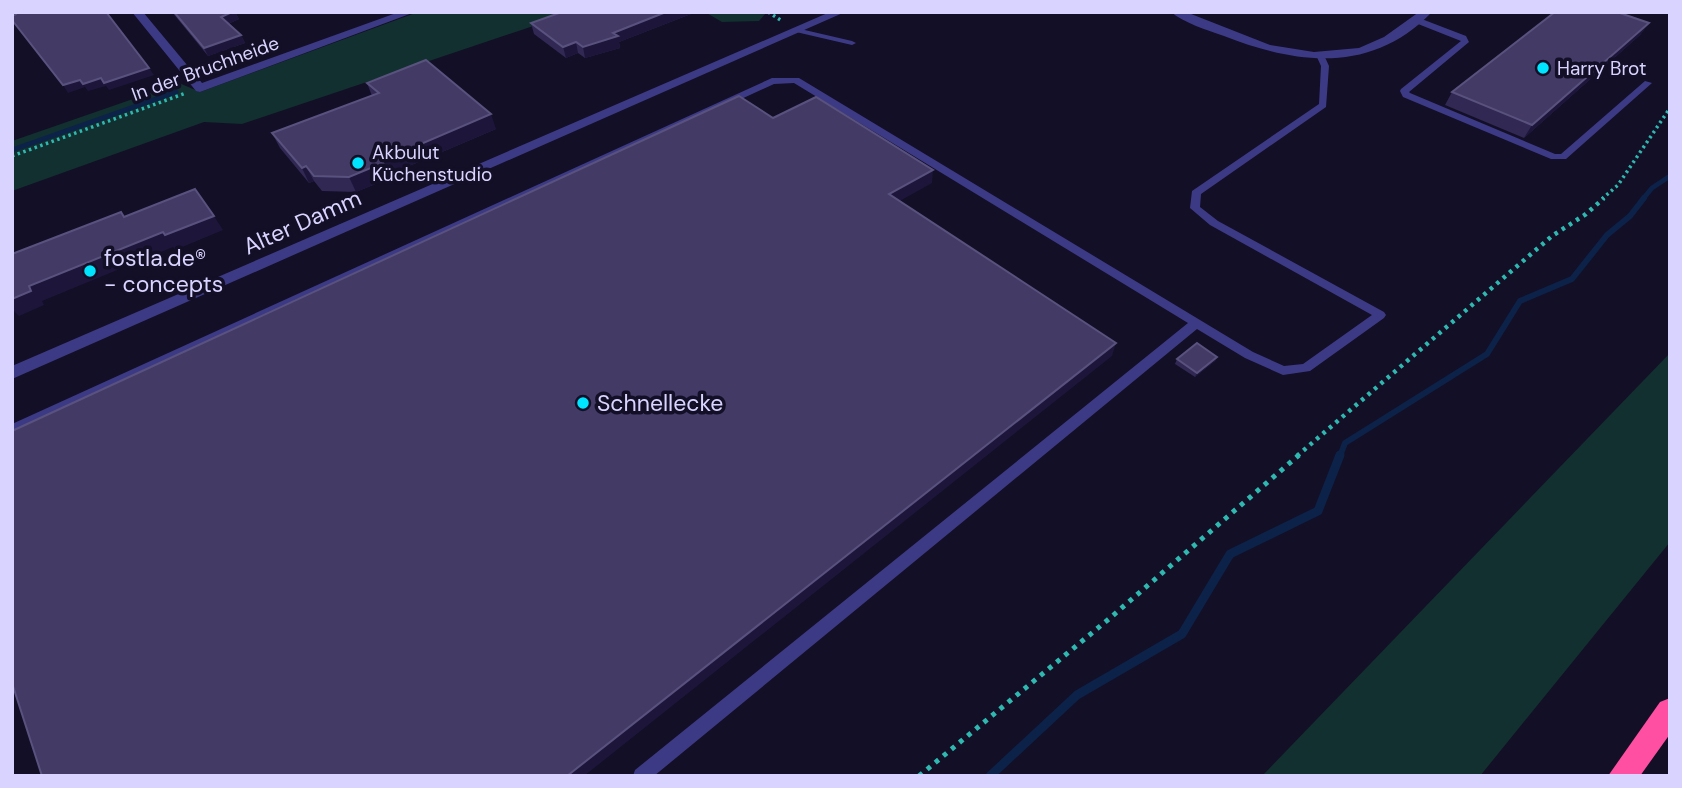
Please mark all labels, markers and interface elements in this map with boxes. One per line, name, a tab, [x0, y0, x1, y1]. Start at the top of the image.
street label: In der Bruchheide	[128, 30, 282, 107]
place label: Harry Brot	[1557, 56, 1646, 81]
marker: Harry Brot	[1535, 60, 1551, 76]
place label: Akbulut Küchenstudio	[372, 140, 492, 187]
marker: Akbulut Küchenstudio	[350, 155, 366, 171]
street label: Alter Damm	[238, 183, 366, 261]
place label: fostla.de® - concepts	[104, 243, 223, 299]
marker: fostla.de® - concepts	[82, 263, 98, 279]
place label: Schnellecke	[597, 388, 723, 418]
marker: Schnellecke	[575, 395, 591, 411]

